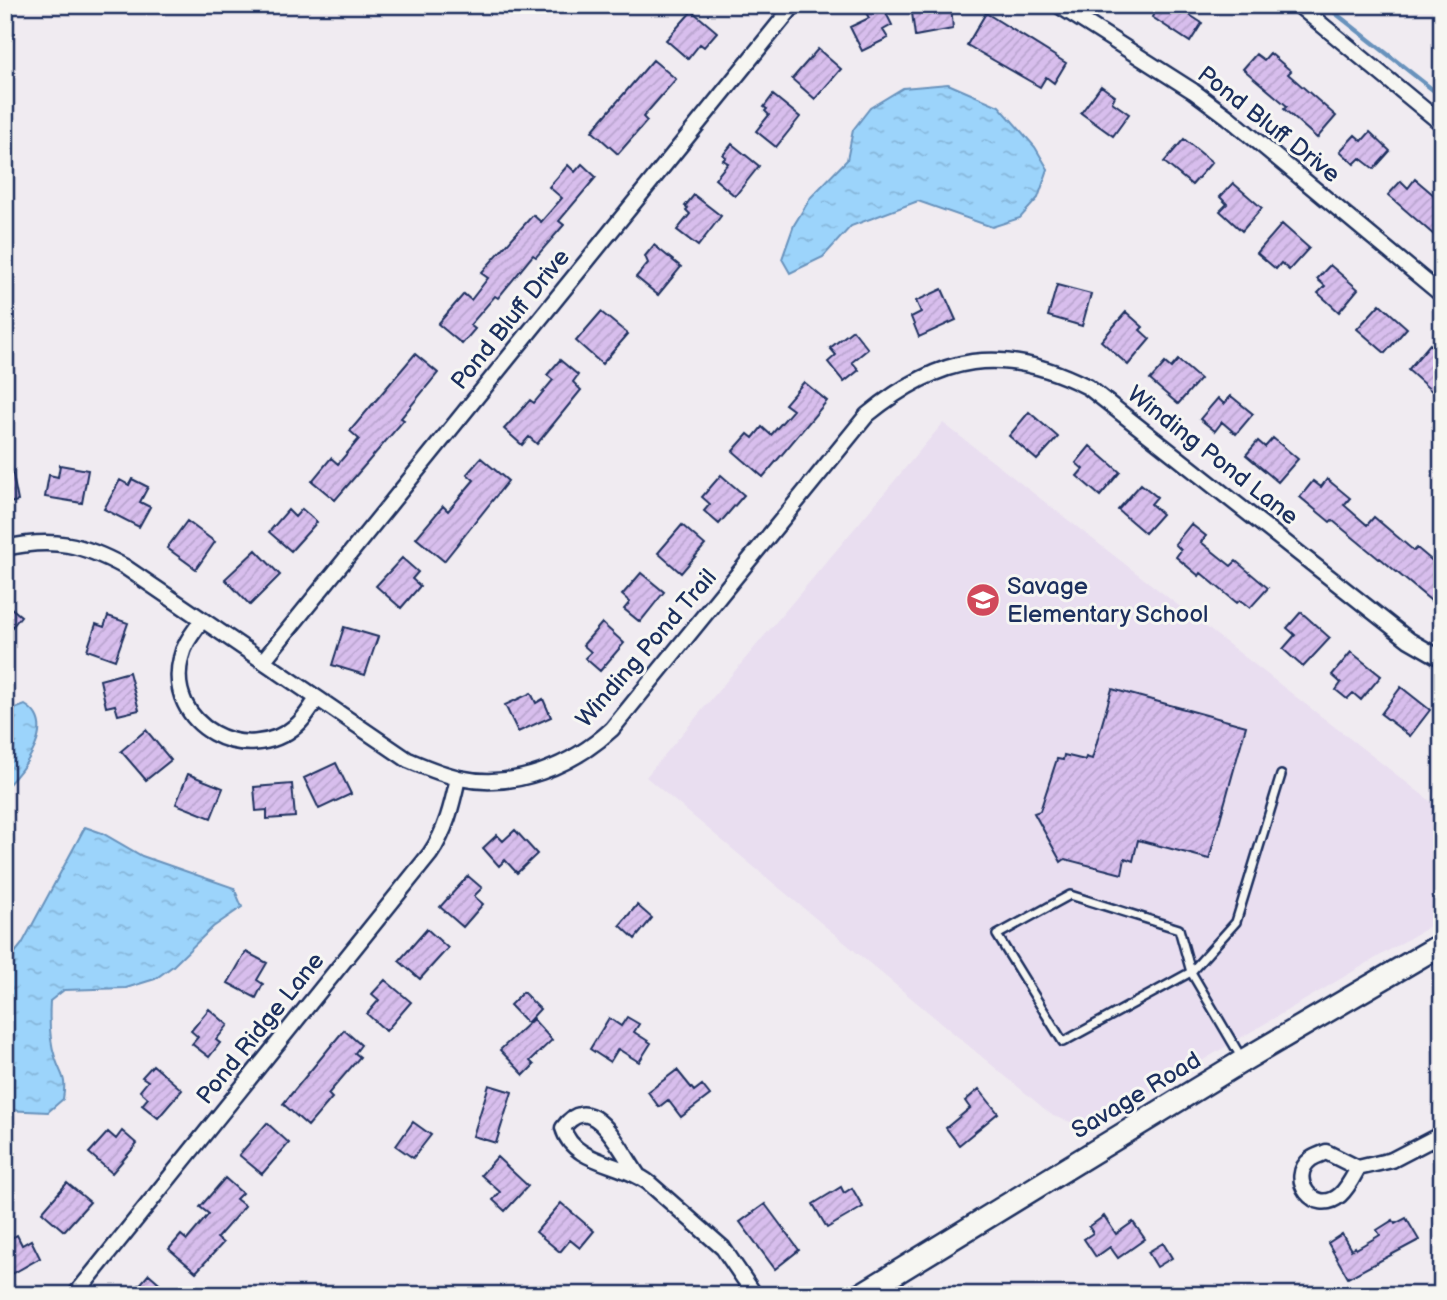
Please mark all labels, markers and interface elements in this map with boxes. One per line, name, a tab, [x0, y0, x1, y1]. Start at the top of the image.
street label: Pond Bluff Drive	[1192, 60, 1346, 189]
street label: Pond Bluff Drive	[445, 243, 576, 396]
street label: Winding Pond Lane	[1121, 380, 1304, 531]
street label: Winding Pond Trail	[570, 563, 723, 733]
place label: Savage Elementary School	[1007, 572, 1208, 629]
school or university icon: Savage Elementary School	[964, 581, 1002, 619]
street label: Pond Ridge Lane	[190, 947, 331, 1110]
street label: Savage Road	[1066, 1046, 1206, 1145]

